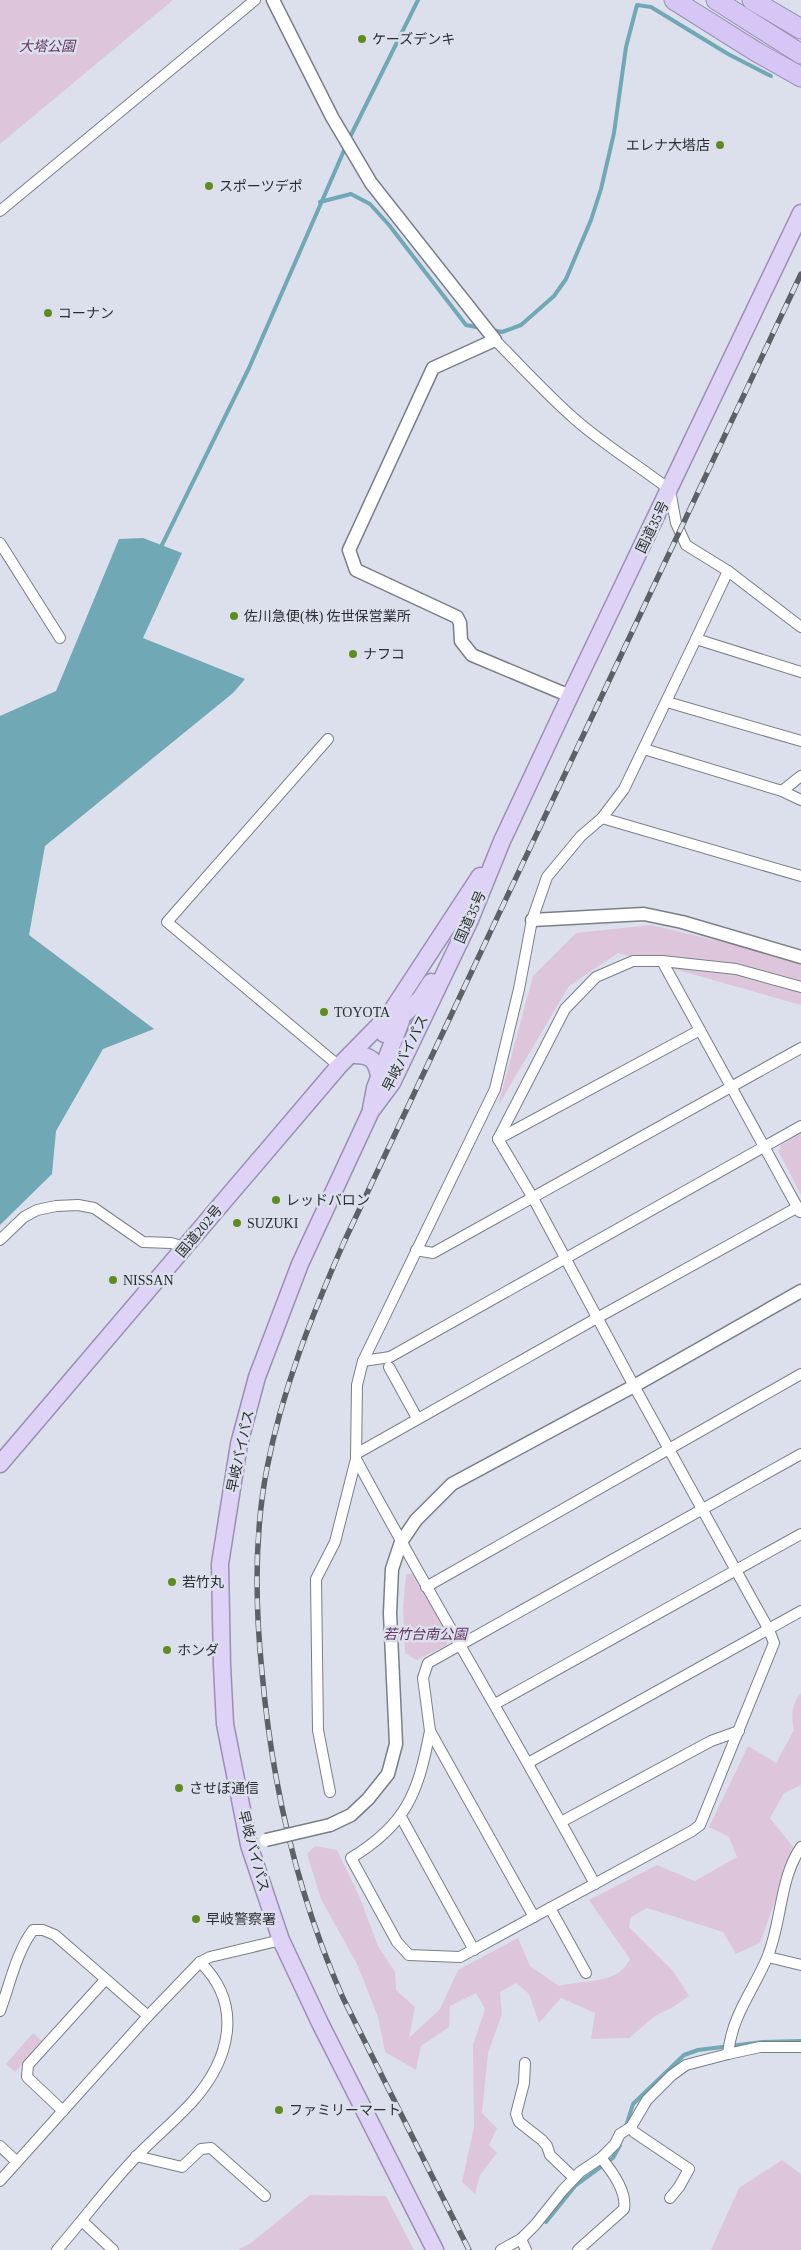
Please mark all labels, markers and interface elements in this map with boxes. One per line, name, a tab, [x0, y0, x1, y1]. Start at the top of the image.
place label: ケーズデンキ	[372, 31, 455, 47]
marker: ケーズデンキ	[356, 33, 368, 45]
park label: 大塔公園	[19, 39, 77, 54]
place label: エレナ大塔店	[626, 138, 710, 153]
marker: エレナ大塔店	[714, 139, 726, 151]
place label: スポーツデポ	[219, 179, 303, 194]
marker: スポーツデポ	[203, 180, 215, 192]
place label: コーナン	[58, 306, 114, 321]
marker: コーナン	[42, 307, 54, 319]
street label: 国道35号	[633, 499, 671, 556]
place label: 佐川急便(株) 佐世保営業所	[244, 609, 411, 625]
marker: 佐川急便(株) 佐世保営業所	[228, 610, 240, 622]
place label: ナフコ	[363, 647, 405, 662]
marker: ナフコ	[347, 648, 359, 660]
street label: 国道35号	[452, 889, 489, 946]
place label: TOYOTA	[334, 1005, 391, 1020]
marker: TOYOTA	[318, 1006, 330, 1018]
street label: 早岐バイパス	[380, 1013, 431, 1094]
place label: レッドバロン	[286, 1193, 370, 1208]
marker: レッドバロン	[270, 1194, 282, 1206]
street label: 国道202号	[173, 1202, 225, 1260]
place label: SUZUKI	[247, 1216, 299, 1231]
marker: SUZUKI	[231, 1217, 243, 1229]
place label: NISSAN	[123, 1273, 174, 1288]
marker: NISSAN	[107, 1274, 119, 1286]
street label: 早岐バイパス	[224, 1409, 257, 1494]
place label: 若竹丸	[182, 1575, 224, 1590]
marker: 若竹丸	[166, 1576, 178, 1588]
park label: 若竹台南公園	[383, 1627, 469, 1642]
place label: ホンダ	[177, 1643, 219, 1658]
marker: ホンダ	[161, 1644, 173, 1656]
place label: させぼ通信	[189, 1781, 259, 1796]
marker: させぼ通信	[173, 1782, 185, 1794]
street label: 早岐バイパス	[235, 1809, 272, 1894]
place label: 早岐警察署	[206, 1912, 276, 1927]
marker: 早岐警察署	[190, 1913, 202, 1925]
place label: ファミリーマート	[289, 2103, 401, 2118]
marker: ファミリーマート	[273, 2104, 285, 2116]

